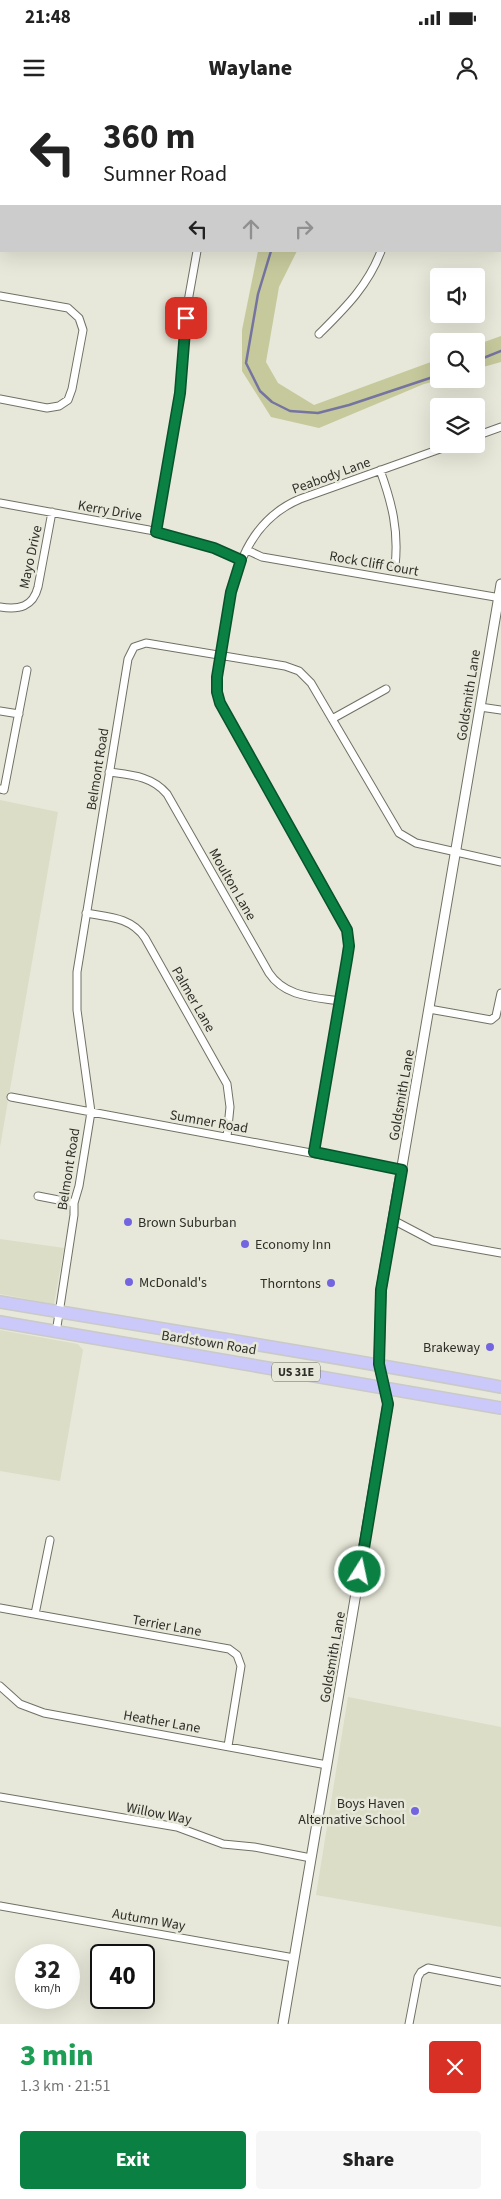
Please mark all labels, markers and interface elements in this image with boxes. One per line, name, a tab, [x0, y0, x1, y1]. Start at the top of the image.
text: 21:48	[25, 4, 71, 31]
text: Waylane	[209, 52, 292, 84]
icon: menu	[20, 54, 48, 82]
icon: person	[453, 54, 481, 82]
text: 360 m	[103, 112, 195, 162]
icon: left	[20, 120, 85, 185]
text: Sumner Road	[103, 158, 227, 190]
icon: left	[184, 215, 212, 243]
icon: ahead	[237, 215, 265, 243]
icon: right	[290, 215, 318, 243]
map controls	[430, 268, 485, 453]
button: sound	[430, 268, 485, 323]
pin	[165, 297, 207, 339]
icon: arrive	[172, 304, 200, 332]
button: search	[430, 333, 485, 388]
button: layers	[430, 398, 485, 453]
street label: Peabody Lane	[289, 452, 373, 499]
street label: Kerry Drive	[76, 496, 143, 526]
street label: Mayo Drive	[14, 524, 47, 591]
street label: Rock Cliff Court	[328, 546, 420, 582]
street label: Goldsmith Lane	[452, 648, 486, 742]
street label: Belmont Road	[82, 727, 114, 812]
street label: Moulton Lane	[203, 845, 261, 924]
street label: Palmer Lane	[166, 963, 220, 1036]
street label: Goldsmith Lane	[384, 1048, 420, 1142]
street label: Sumner Road	[168, 1105, 249, 1139]
street label: Belmont Road	[53, 1127, 85, 1212]
place label: Brown Suburban	[138, 1213, 237, 1233]
marker: Brown Suburban	[122, 1216, 134, 1228]
place label: Economy Inn	[255, 1235, 331, 1255]
marker: Economy Inn	[239, 1238, 251, 1250]
place label: McDonald's	[139, 1273, 207, 1293]
place label: Thorntons	[260, 1274, 321, 1294]
marker: McDonald's	[123, 1276, 135, 1288]
marker: Thorntons	[325, 1277, 337, 1289]
street label: Bardstown Road	[160, 1326, 258, 1360]
place label: Brakeway	[423, 1338, 480, 1358]
marker: Brakeway	[484, 1341, 496, 1353]
road number: US 31E	[272, 1362, 320, 1382]
position arrow	[333, 1545, 385, 1597]
street label: Terrier Lane	[131, 1610, 203, 1642]
street label: Goldsmith Lane	[315, 1610, 351, 1704]
street label: Heather Lane	[122, 1705, 202, 1739]
place label: Boys Haven Alternative School	[298, 1794, 405, 1830]
street label: Willow Way	[124, 1798, 194, 1830]
marker: Boys Haven Alternative School	[409, 1805, 421, 1817]
street label: Autumn Way	[111, 1904, 187, 1936]
speed limit sign: 40	[90, 1944, 155, 2009]
text: 32	[34, 1952, 61, 1988]
text: km/h	[34, 1980, 61, 1997]
text: 3 min	[20, 2034, 94, 2077]
button: close	[429, 2041, 481, 2093]
text: 1.3 km · 21:51	[20, 2075, 110, 2097]
button: Exit	[20, 2131, 246, 2189]
button: Share	[256, 2131, 481, 2189]

